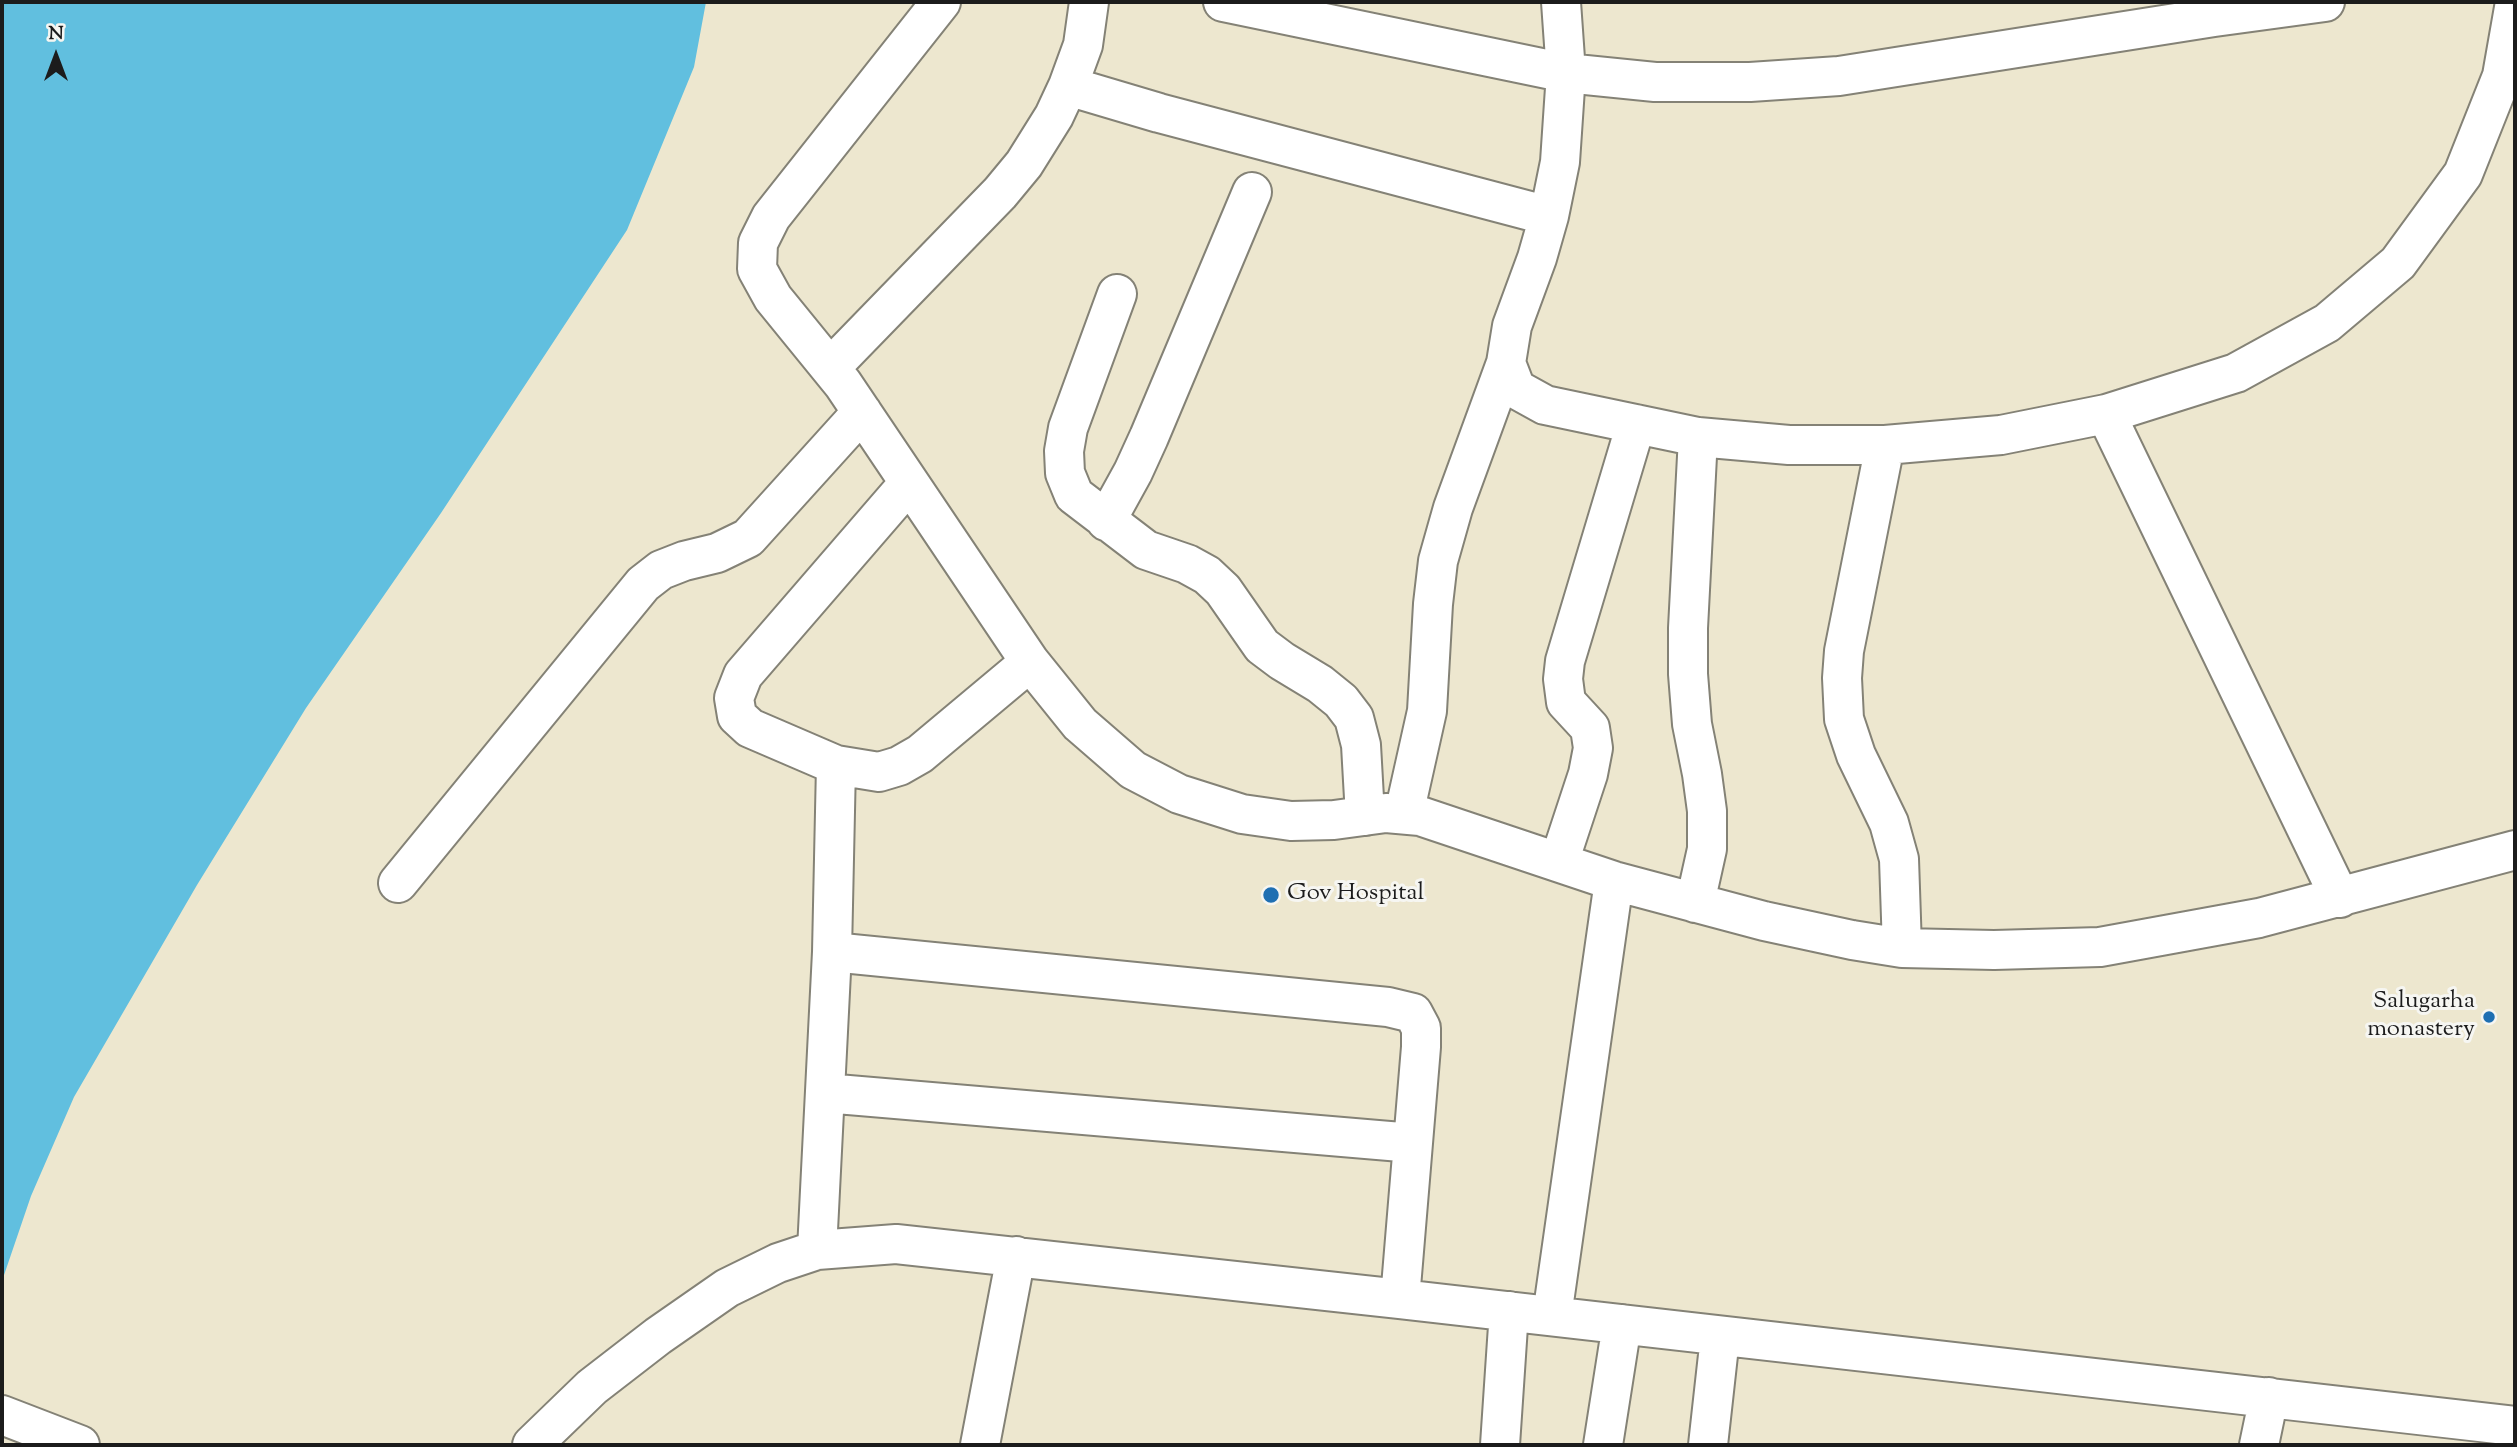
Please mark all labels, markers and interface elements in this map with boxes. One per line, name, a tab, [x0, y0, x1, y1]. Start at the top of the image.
north arrow	[21, 21, 91, 91]
text: N	[48, 21, 64, 48]
place label: Gov Hospital	[1287, 881, 1424, 909]
marker: Gov Hospital	[1261, 885, 1281, 905]
place label: Salugarha monastery	[2367, 989, 2475, 1045]
marker: Salugarha monastery	[2481, 1009, 2497, 1025]

